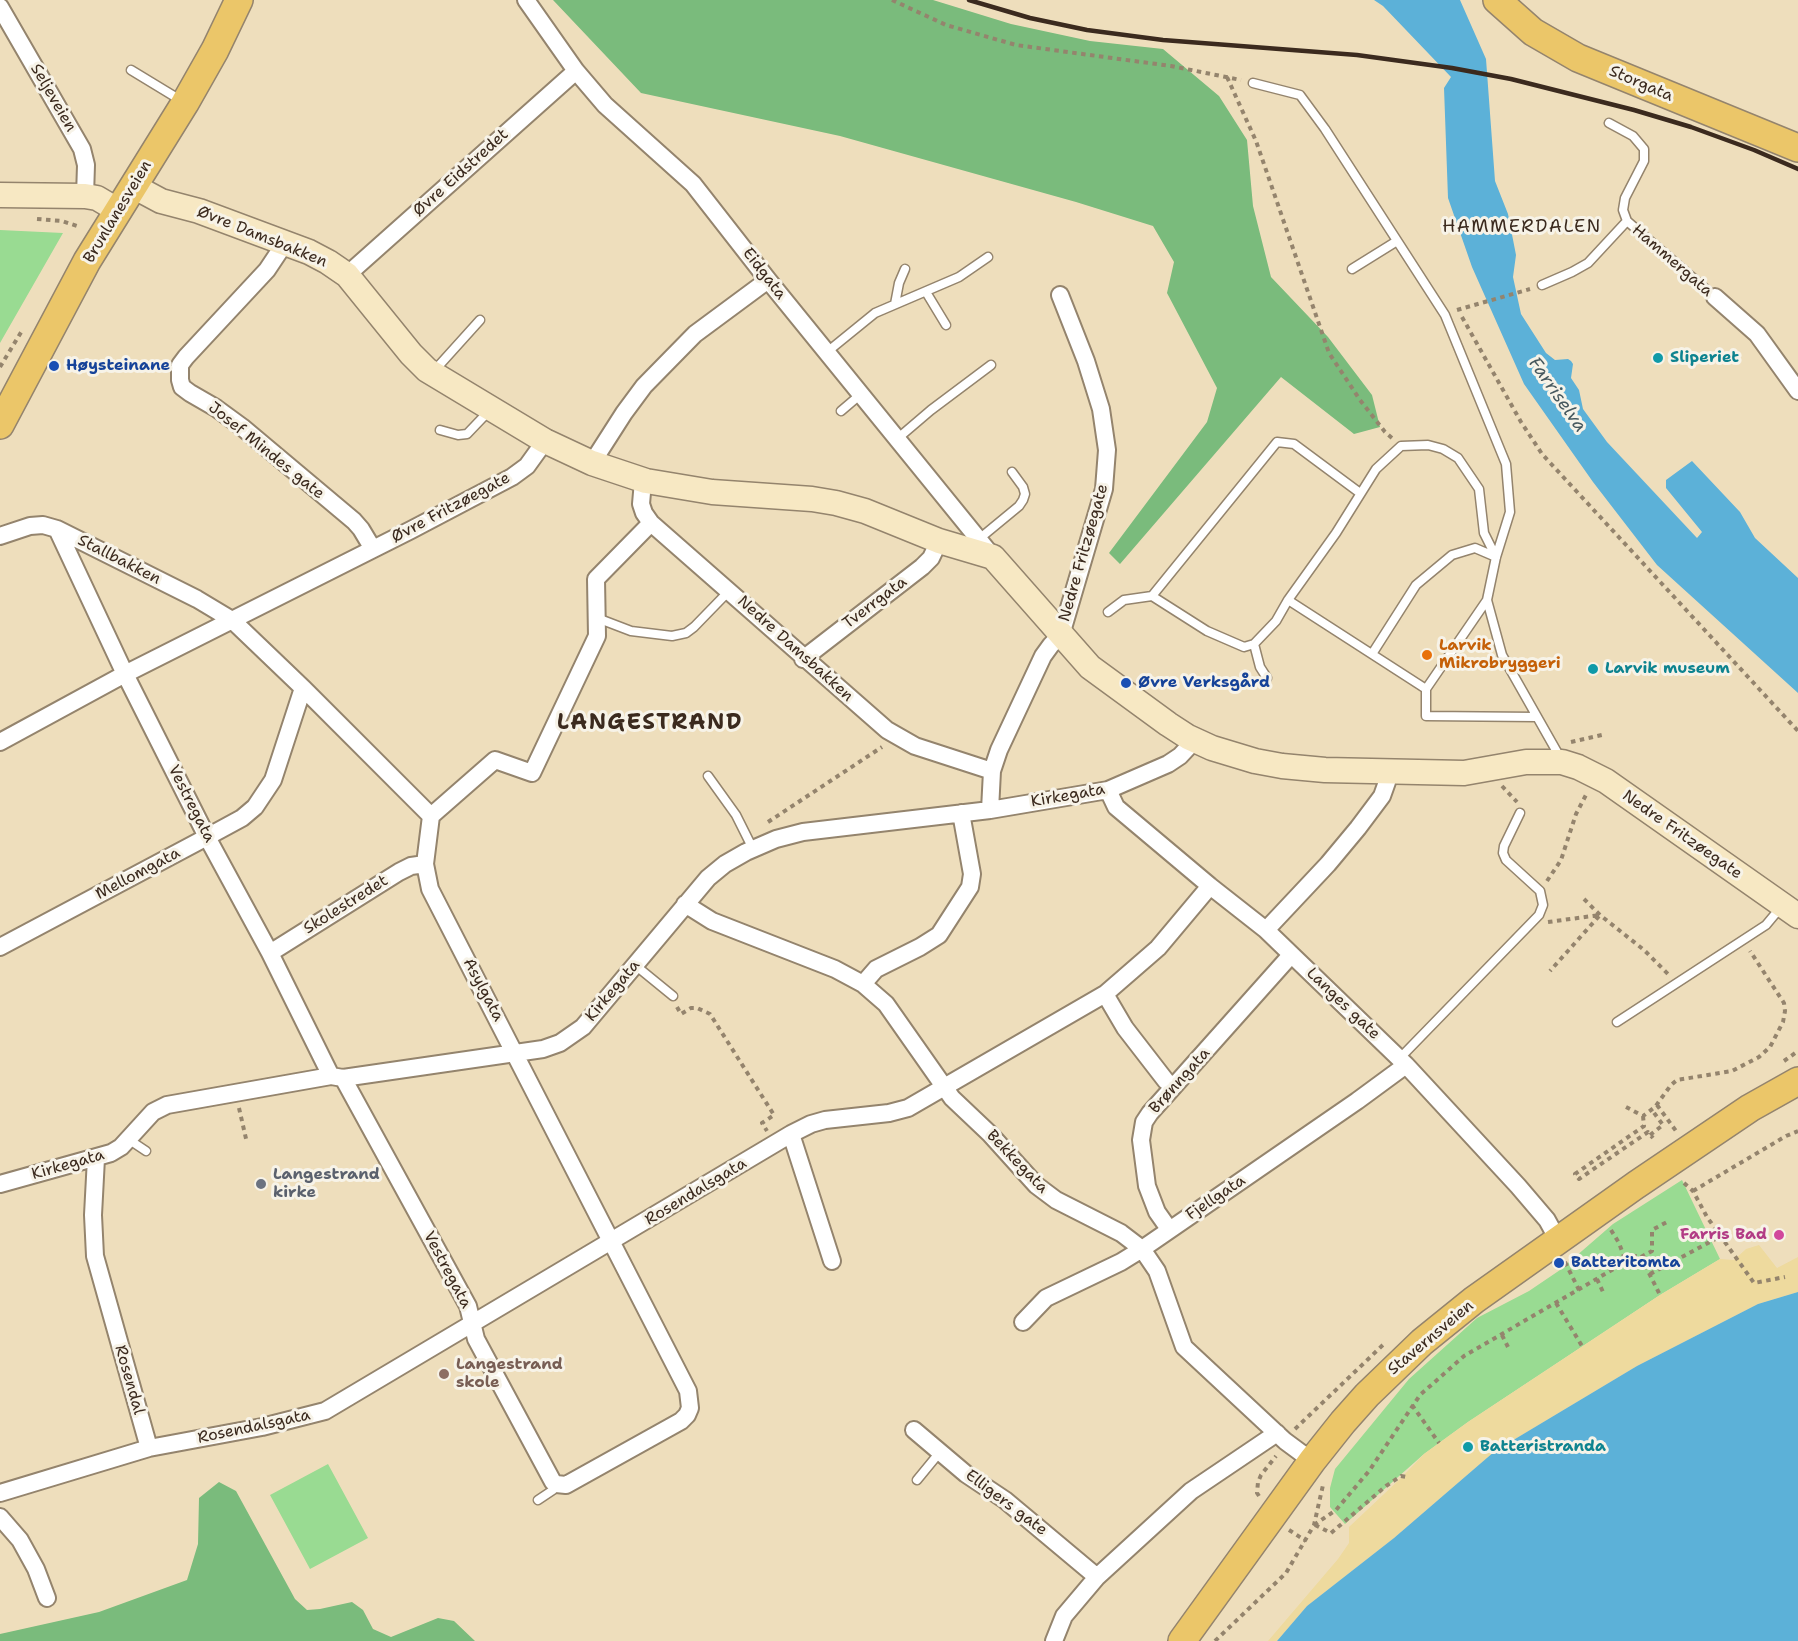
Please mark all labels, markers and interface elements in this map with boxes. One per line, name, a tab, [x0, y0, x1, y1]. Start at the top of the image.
street label: Seljeveien	[26, 61, 80, 135]
street label: Storgata	[1606, 62, 1676, 106]
street label: Øvre Eidstredet	[409, 125, 513, 221]
street label: Brunlanesveien	[80, 157, 156, 267]
street label: Øvre Damsbakken	[194, 202, 330, 272]
district label: HAMMERDALEN	[1442, 216, 1602, 238]
street label: Hammergata	[1628, 221, 1716, 301]
street label: Eidgata	[738, 244, 790, 304]
place label: Sliperiet	[1670, 348, 1739, 368]
marker: Sliperiet	[1651, 351, 1665, 365]
water label: Farriselva	[1523, 353, 1591, 437]
place label: Høysteinane	[66, 356, 170, 376]
marker: Høysteinane	[47, 359, 61, 373]
street label: Josef Mindes gate	[204, 398, 328, 504]
street label: Øvre Fritzøegate	[388, 469, 514, 547]
street label: Nedre Fritzøegate	[1055, 482, 1113, 624]
street label: Stallbakken	[74, 531, 164, 589]
street label: Tverrgata	[839, 573, 911, 633]
street label: Nedre Damsbakken	[733, 592, 857, 706]
place label: Larvik Mikrobryggeri	[1439, 636, 1561, 674]
marker: Larvik Mikrobryggeri	[1420, 648, 1434, 662]
place label: Larvik museum	[1605, 659, 1730, 679]
marker: Larvik museum	[1586, 662, 1600, 676]
place label: Øvre Verksgård	[1138, 673, 1270, 693]
marker: Øvre Verksgård	[1119, 676, 1133, 690]
district label: LANGESTRAND	[557, 710, 743, 736]
street label: Vestregata	[163, 762, 219, 846]
street label: Kirkegata	[1029, 780, 1107, 812]
street label: Nedre Fritzøegate	[1618, 786, 1746, 884]
street label: Mellomgata	[92, 844, 184, 904]
street label: Skolestredet	[300, 871, 392, 939]
street label: Asylgata	[458, 955, 508, 1025]
street label: Kirkegata	[582, 956, 644, 1026]
street label: Langes gate	[1302, 964, 1384, 1044]
street label: Brønngata	[1146, 1044, 1214, 1118]
street label: Bekkegata	[982, 1126, 1052, 1198]
street label: Kirkegata	[29, 1145, 107, 1185]
street label: Rosendalsgata	[642, 1154, 750, 1230]
place label: Langestrand kirke	[273, 1165, 380, 1203]
street label: Fjellgata	[1183, 1171, 1249, 1225]
marker: Langestrand kirke	[254, 1177, 268, 1191]
place label: Farris Bad	[1680, 1225, 1767, 1245]
street label: Vestregata	[419, 1228, 475, 1312]
marker: Farris Bad	[1772, 1228, 1786, 1242]
place label: Batteritomta	[1571, 1253, 1680, 1273]
marker: Batteritomta	[1552, 1256, 1566, 1270]
street label: Stavernsveien	[1384, 1297, 1478, 1379]
street label: Rosendal	[110, 1343, 148, 1417]
place label: Langestrand skole	[456, 1355, 563, 1393]
marker: Langestrand skole	[437, 1367, 451, 1381]
street label: Rosendalsgata	[196, 1406, 312, 1448]
place label: Batteristranda	[1480, 1437, 1606, 1457]
marker: Batteristranda	[1461, 1440, 1475, 1454]
street label: Elligers gate	[961, 1466, 1051, 1540]

